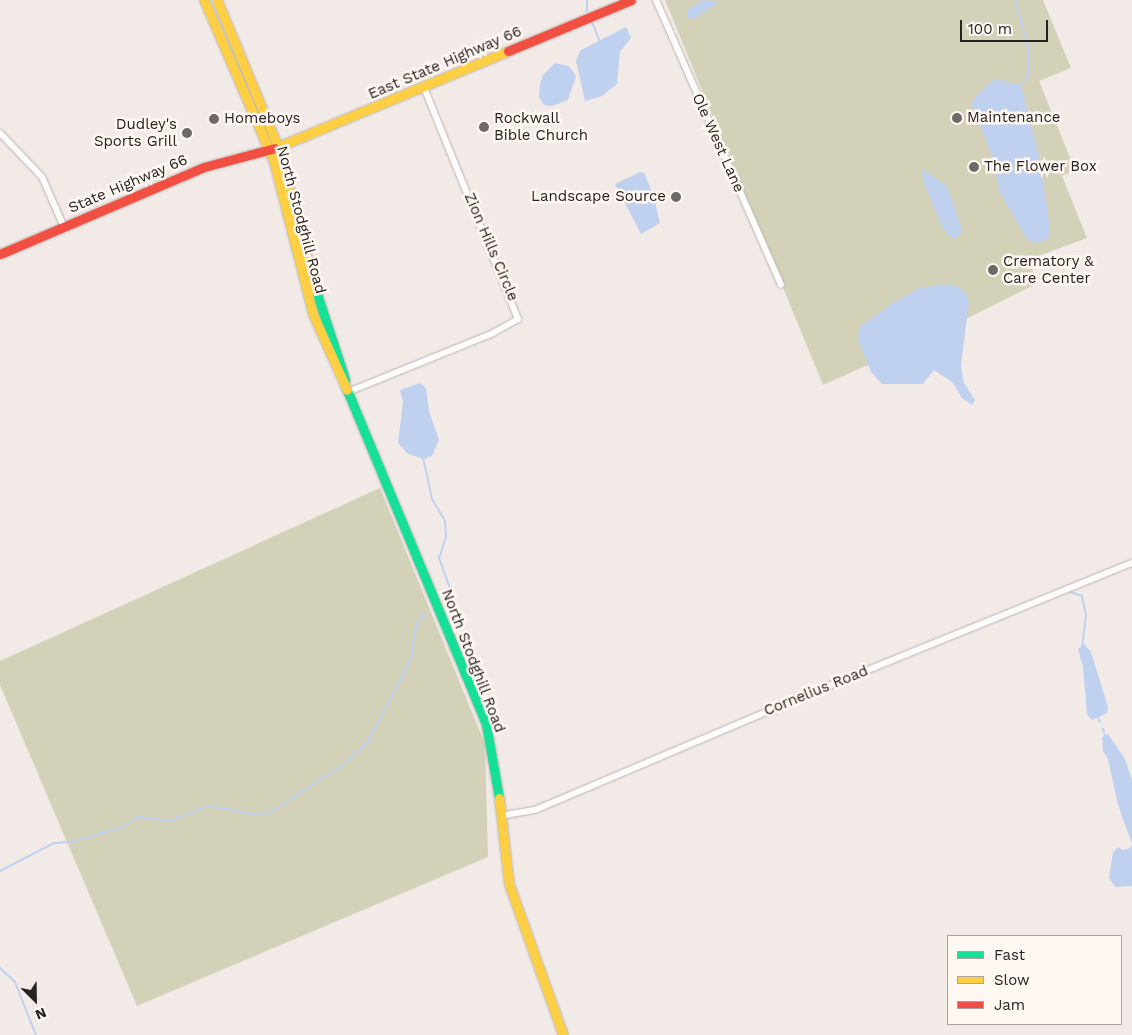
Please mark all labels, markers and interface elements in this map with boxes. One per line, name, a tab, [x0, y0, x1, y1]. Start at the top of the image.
scale bar	[962, 10, 1050, 42]
text: 100 m	[968, 20, 1012, 38]
street label: East State Highway 66	[365, 22, 525, 104]
street label: Ole West Lane	[688, 91, 748, 195]
place label: Rockwall Bible Church	[494, 109, 588, 144]
place label: Maintenance	[967, 109, 1060, 127]
place label: Homeboys	[224, 110, 300, 128]
marker: Maintenance	[951, 112, 963, 124]
marker: Homeboys	[208, 113, 220, 125]
place label: Dudley's Sports Grill	[94, 115, 177, 150]
marker: Rockwall Bible Church	[478, 121, 490, 133]
marker: Dudley's Sports Grill	[181, 127, 193, 139]
street label: North Stodghill Road	[273, 144, 329, 296]
street label: State Highway 66	[66, 151, 190, 217]
place label: The Flower Box	[984, 158, 1097, 176]
marker: The Flower Box	[968, 161, 980, 173]
place label: Landscape Source	[531, 188, 666, 206]
street label: Zion Hills Circle	[460, 190, 522, 304]
marker: Landscape Source	[670, 191, 682, 203]
place label: Crematory & Care Center	[1003, 252, 1094, 287]
marker: Crematory & Care Center	[987, 264, 999, 276]
street label: North Stodghill Road	[437, 586, 509, 736]
street label: Cornelius Road	[761, 662, 871, 720]
legend	[947, 935, 1122, 1025]
text: Fast	[994, 946, 1025, 964]
text: Slow	[994, 971, 1030, 989]
north arrow	[10, 975, 60, 1025]
text: Jam	[994, 996, 1025, 1014]
text: N	[33, 1004, 49, 1023]

